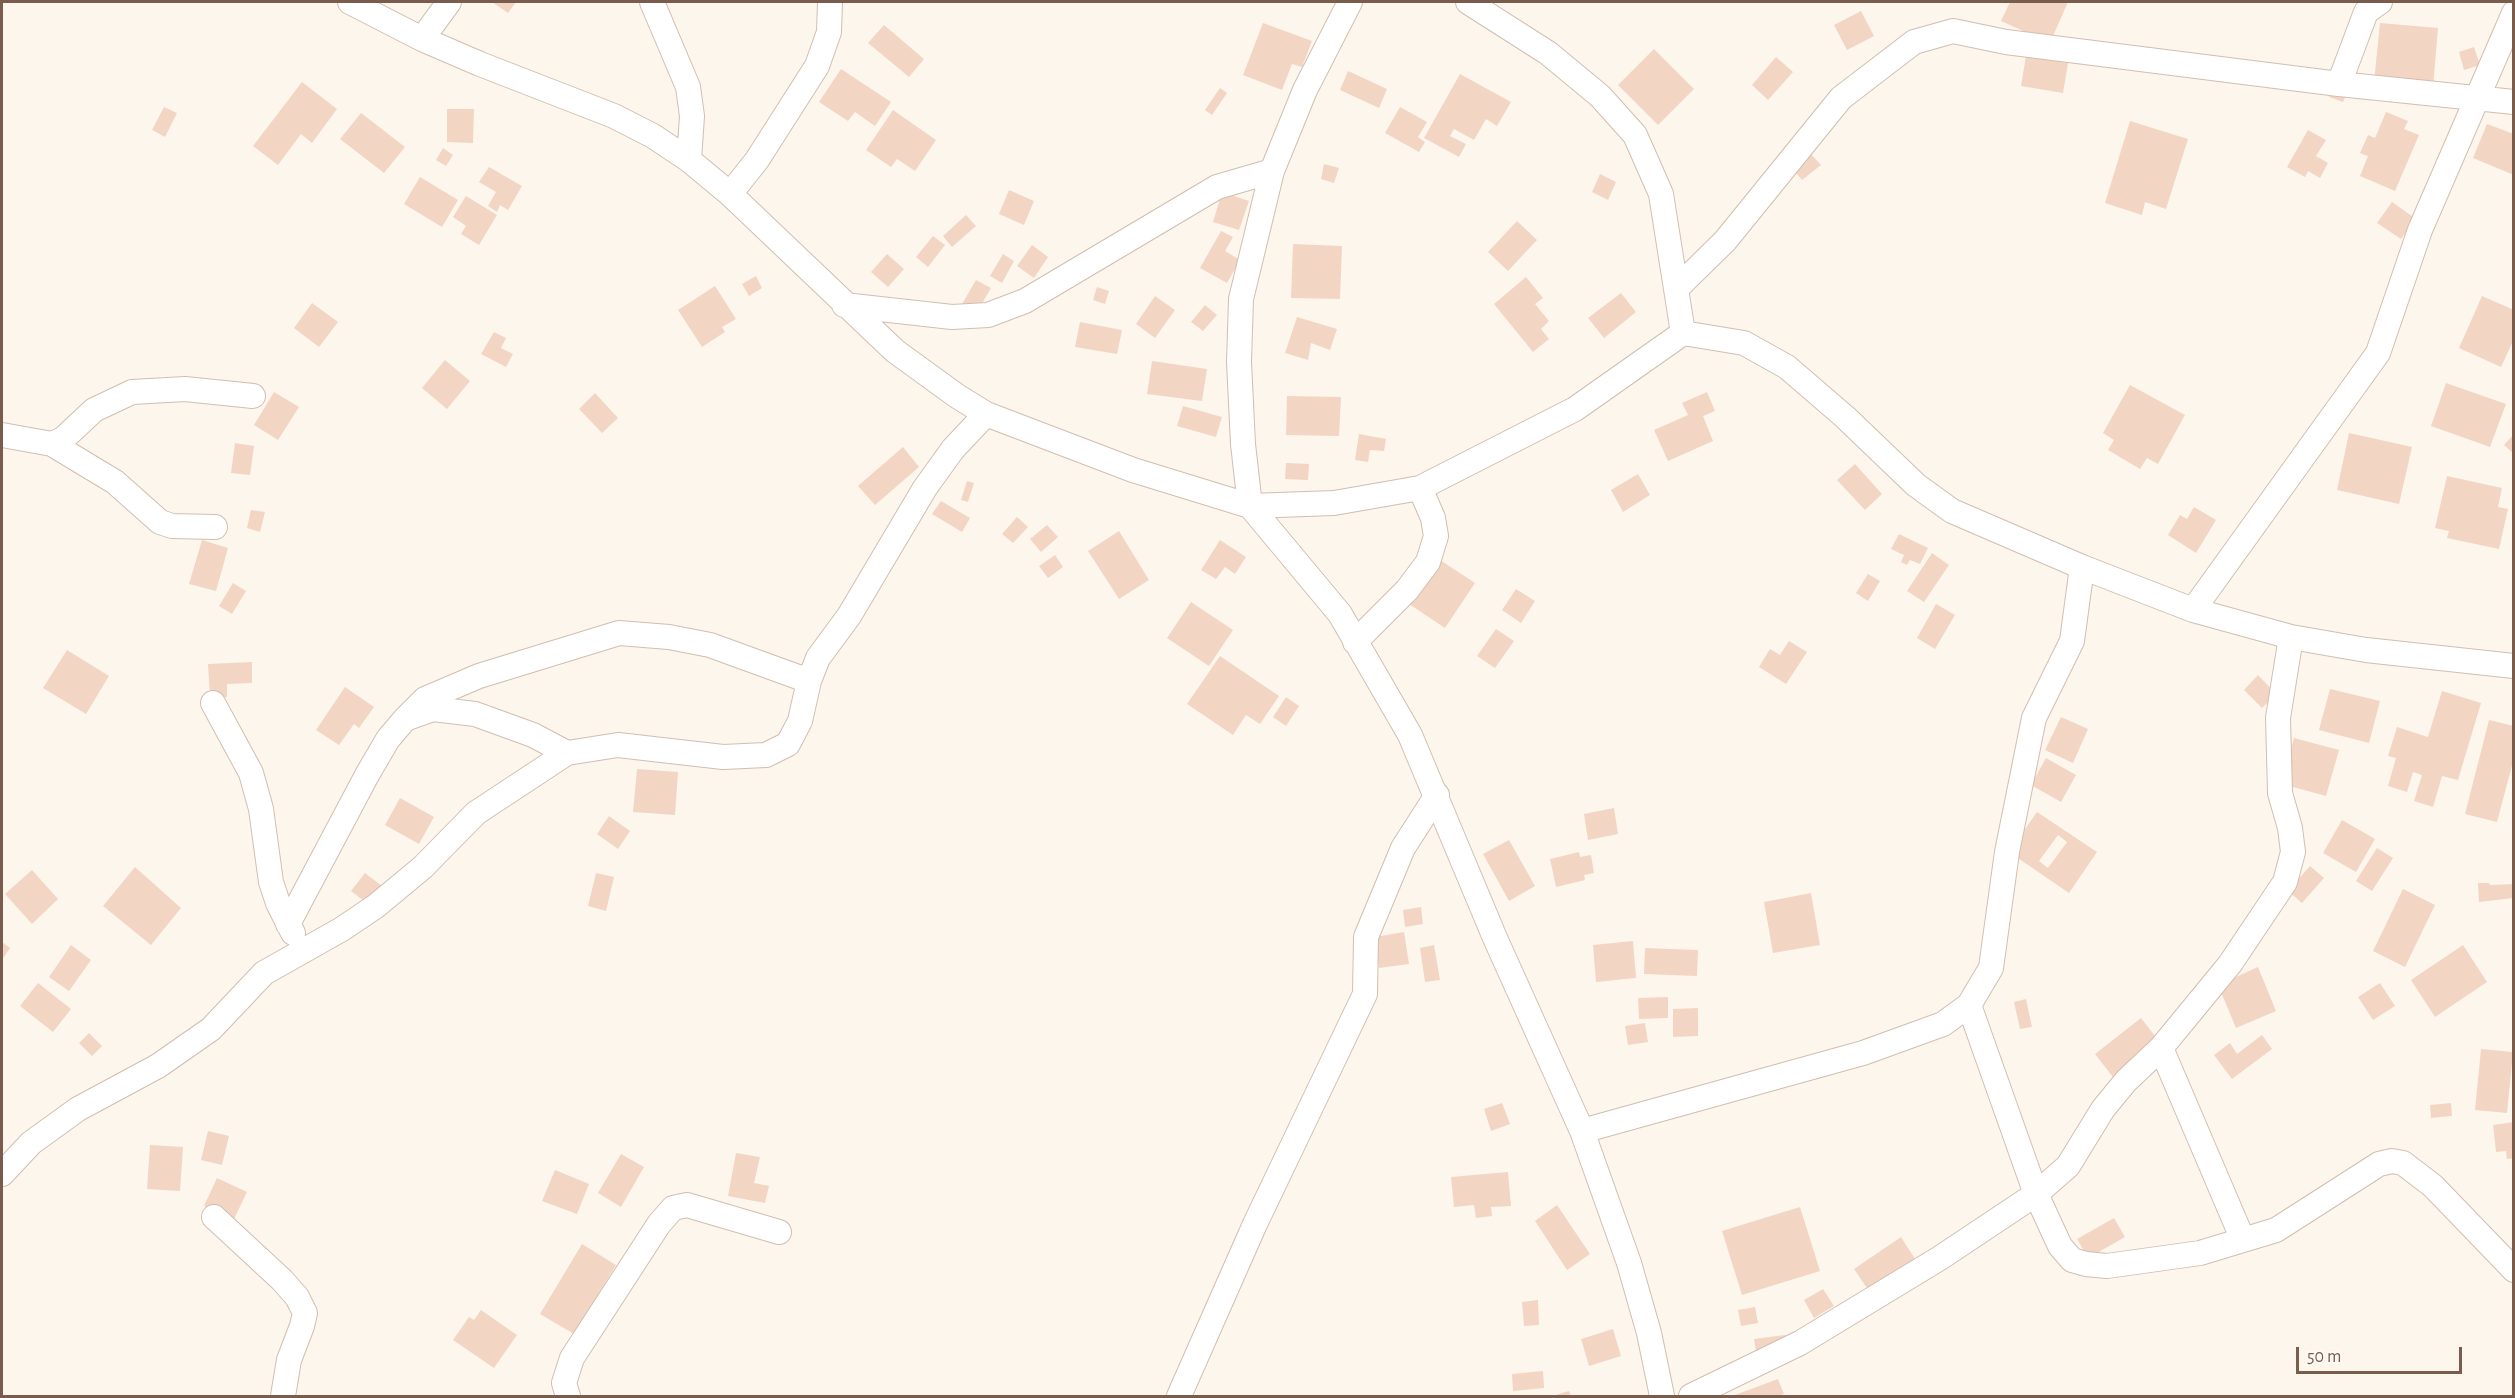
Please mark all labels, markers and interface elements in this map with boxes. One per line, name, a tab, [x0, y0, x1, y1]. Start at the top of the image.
scale bar	[2299, 1335, 2466, 1373]
text: 50 m	[2307, 1348, 2341, 1366]

